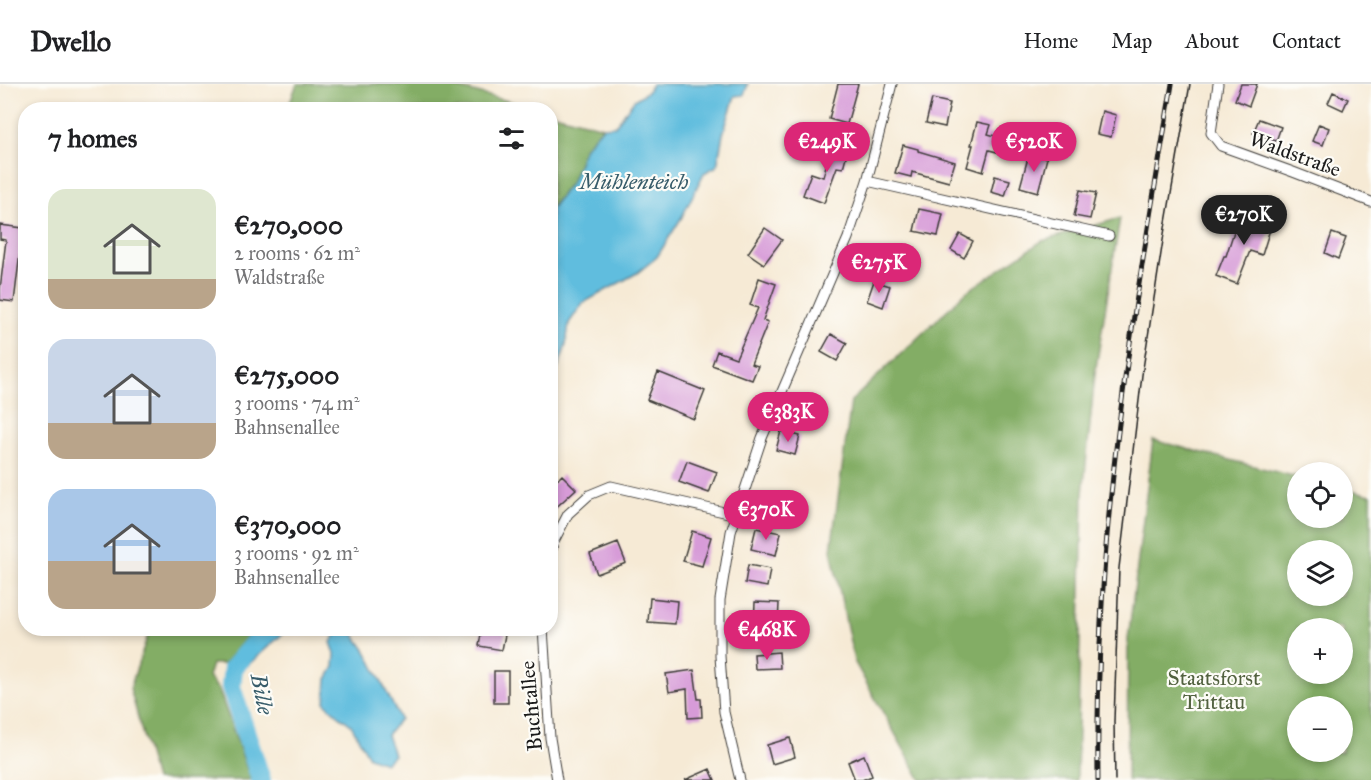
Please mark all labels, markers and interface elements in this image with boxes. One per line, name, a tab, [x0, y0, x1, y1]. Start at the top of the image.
text: Dwello	[30, 24, 111, 59]
text: Home	[1023, 28, 1078, 54]
text: Map	[1111, 28, 1152, 54]
text: About	[1185, 28, 1239, 54]
text: Contact	[1272, 28, 1341, 54]
text: 7 homes	[48, 122, 137, 154]
icon: filters	[495, 122, 528, 155]
pin: €249K	[785, 122, 869, 173]
pin: €520K	[992, 122, 1076, 173]
street label: Waldstraße	[1246, 125, 1345, 183]
text: €249K	[798, 129, 856, 153]
text: €520K	[1005, 129, 1063, 153]
water label: Mühlenteich	[577, 168, 689, 195]
pin: €270K	[1202, 195, 1286, 246]
text: €270K	[1215, 202, 1273, 226]
text: €270,000	[234, 209, 343, 241]
icon: home	[96, 213, 168, 285]
text: 2 rooms · 62 m²	[234, 241, 360, 265]
pin: €275K	[837, 243, 921, 294]
text: €275K	[851, 250, 907, 274]
text: Waldstraße	[234, 265, 325, 289]
text: €275,000	[234, 359, 339, 391]
icon: home	[96, 363, 168, 435]
text: 3 rooms · 74 m²	[234, 391, 359, 415]
pin: €383K	[746, 392, 830, 443]
text: €383K	[762, 399, 814, 423]
text: Bahnsenallee	[234, 415, 340, 439]
map controls	[1287, 462, 1353, 762]
button: locate	[1287, 462, 1353, 528]
pin: €370K	[724, 490, 808, 541]
text: €370K	[738, 497, 794, 521]
text: €370,000	[234, 509, 341, 541]
icon: home	[96, 513, 168, 585]
button: layers	[1287, 540, 1353, 606]
text: 3 rooms · 92 m²	[234, 541, 359, 565]
text: Bahnsenallee	[234, 565, 340, 589]
pin: €468K	[725, 610, 809, 661]
text: €468K	[738, 617, 796, 641]
button: +	[1287, 618, 1353, 684]
street label: Buchtallee	[514, 660, 548, 752]
park label: Staatsforst Trittau	[1168, 665, 1261, 715]
water label: Bille	[245, 670, 279, 718]
button: −	[1287, 696, 1353, 762]

